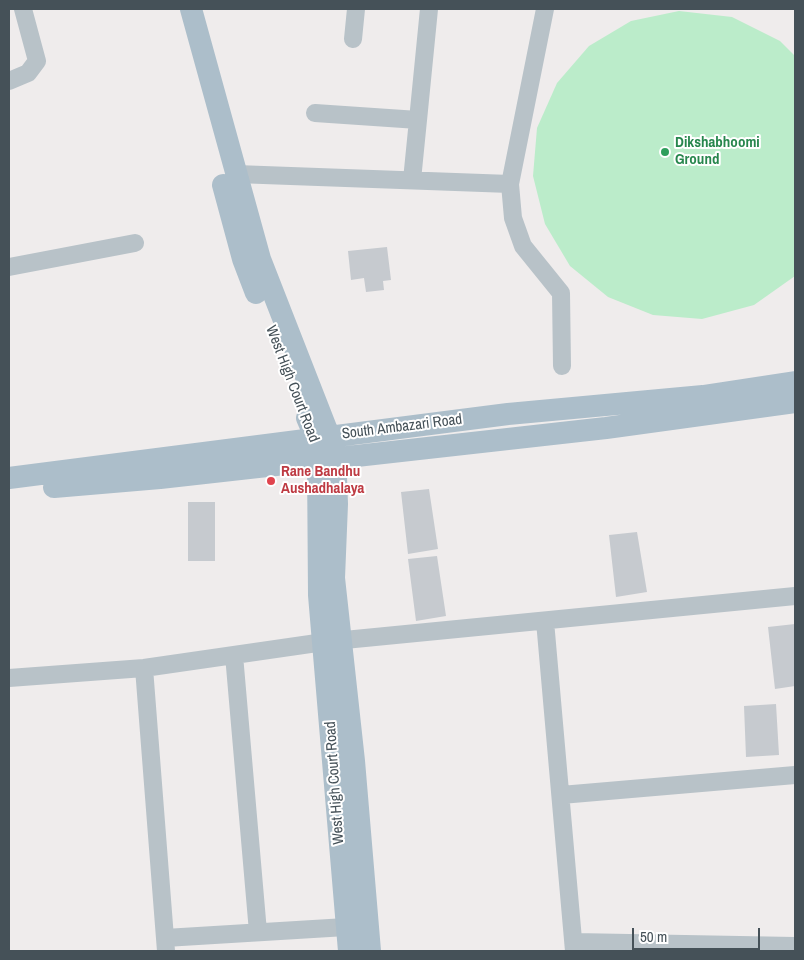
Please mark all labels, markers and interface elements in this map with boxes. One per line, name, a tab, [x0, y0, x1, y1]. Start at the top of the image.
place label: Dikshabhoomi Ground	[675, 134, 760, 169]
marker: Dikshabhoomi Ground	[659, 146, 671, 158]
street label: West High Court Road	[261, 323, 323, 445]
street label: South Ambazari Road	[341, 411, 463, 443]
place label: Rane Bandhu Aushadhalaya	[281, 463, 364, 498]
marker: Rane Bandhu Aushadhalaya	[265, 475, 277, 487]
street label: West High Court Road	[322, 721, 348, 845]
scale bar	[634, 918, 762, 950]
text: 50 m	[640, 926, 667, 947]

